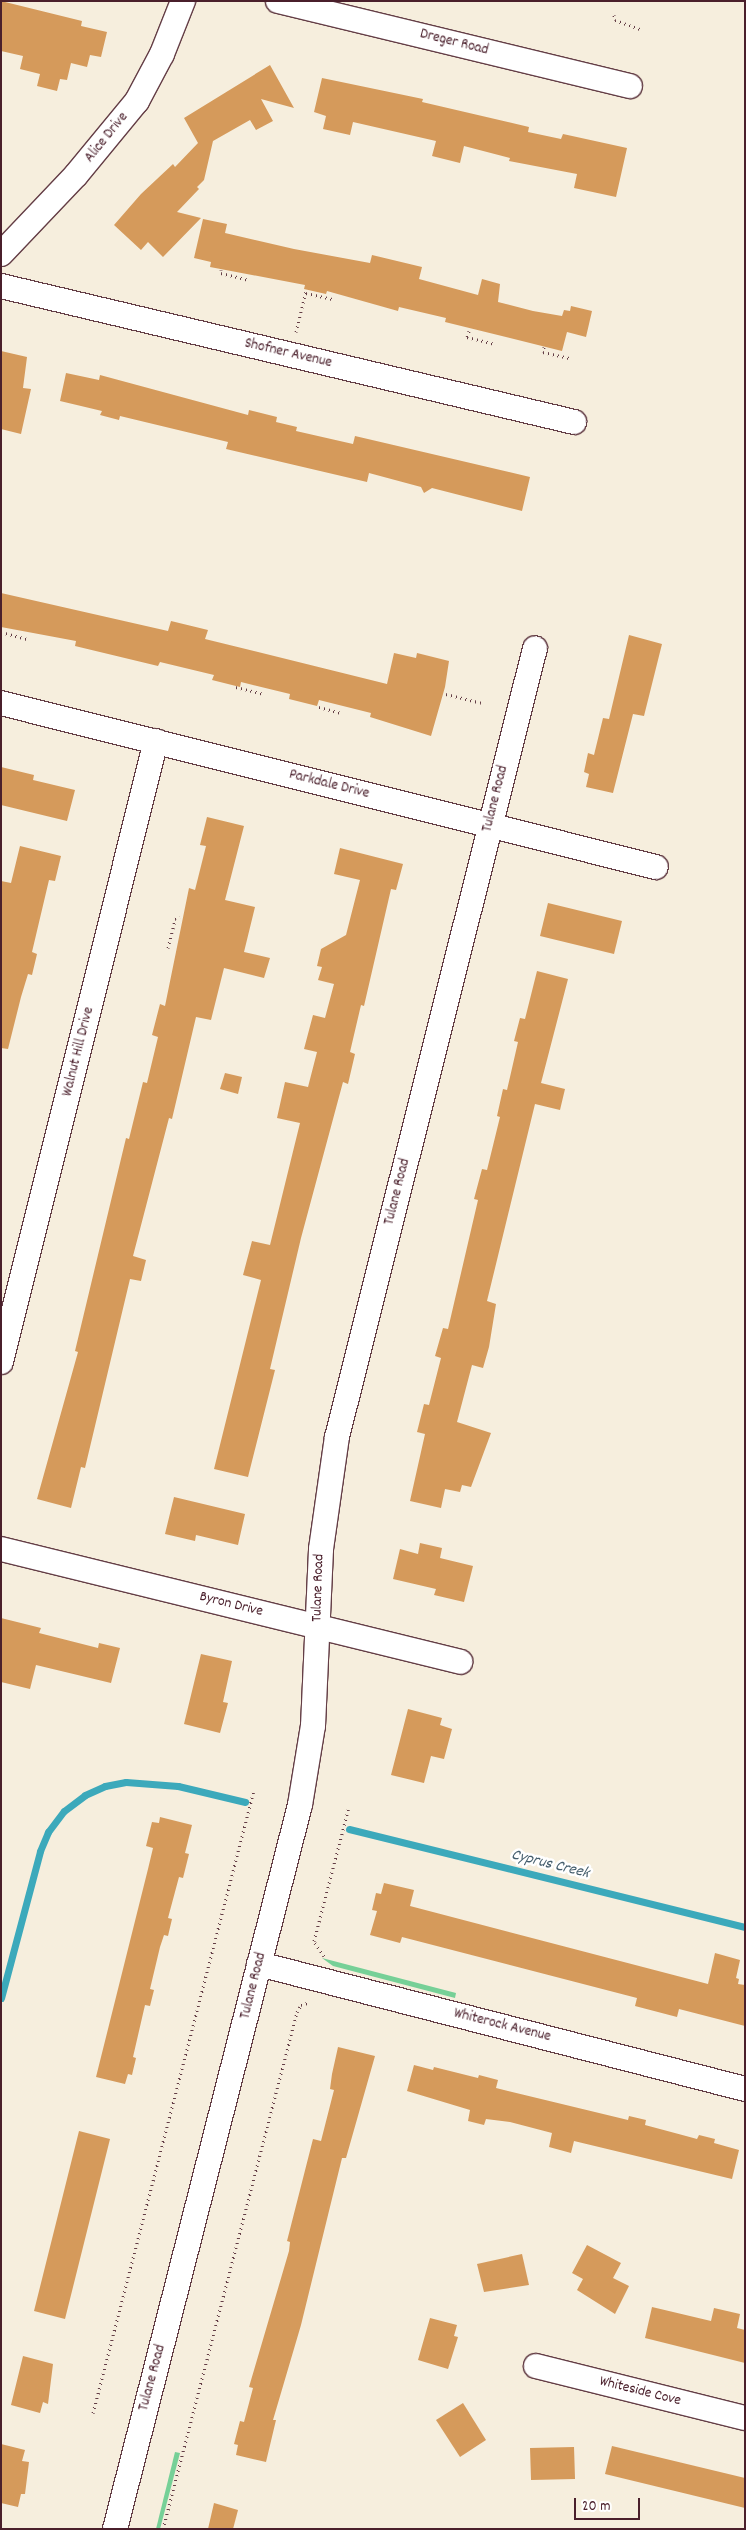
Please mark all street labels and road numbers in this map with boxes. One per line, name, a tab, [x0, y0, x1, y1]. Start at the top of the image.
street label: Dreger Road	[418, 26, 490, 60]
street label: Alice Drive	[81, 109, 133, 167]
street label: Shofner Avenue	[243, 335, 333, 373]
street label: Tulane Road	[479, 764, 513, 834]
street label: Parkdale Drive	[287, 766, 371, 804]
street label: Walnut Hill Drive	[59, 1005, 99, 1099]
street label: Tulane Road	[381, 1157, 415, 1227]
street label: Tulane Road	[309, 1554, 329, 1622]
street label: Byron Drive	[197, 1588, 265, 1622]
street label: Tulane Road	[237, 1951, 271, 2021]
street label: Whiterock Avenue	[452, 2005, 552, 2047]
street label: Tulane Road	[135, 2343, 171, 2413]
street label: Whiteside Cove	[597, 2373, 683, 2411]

